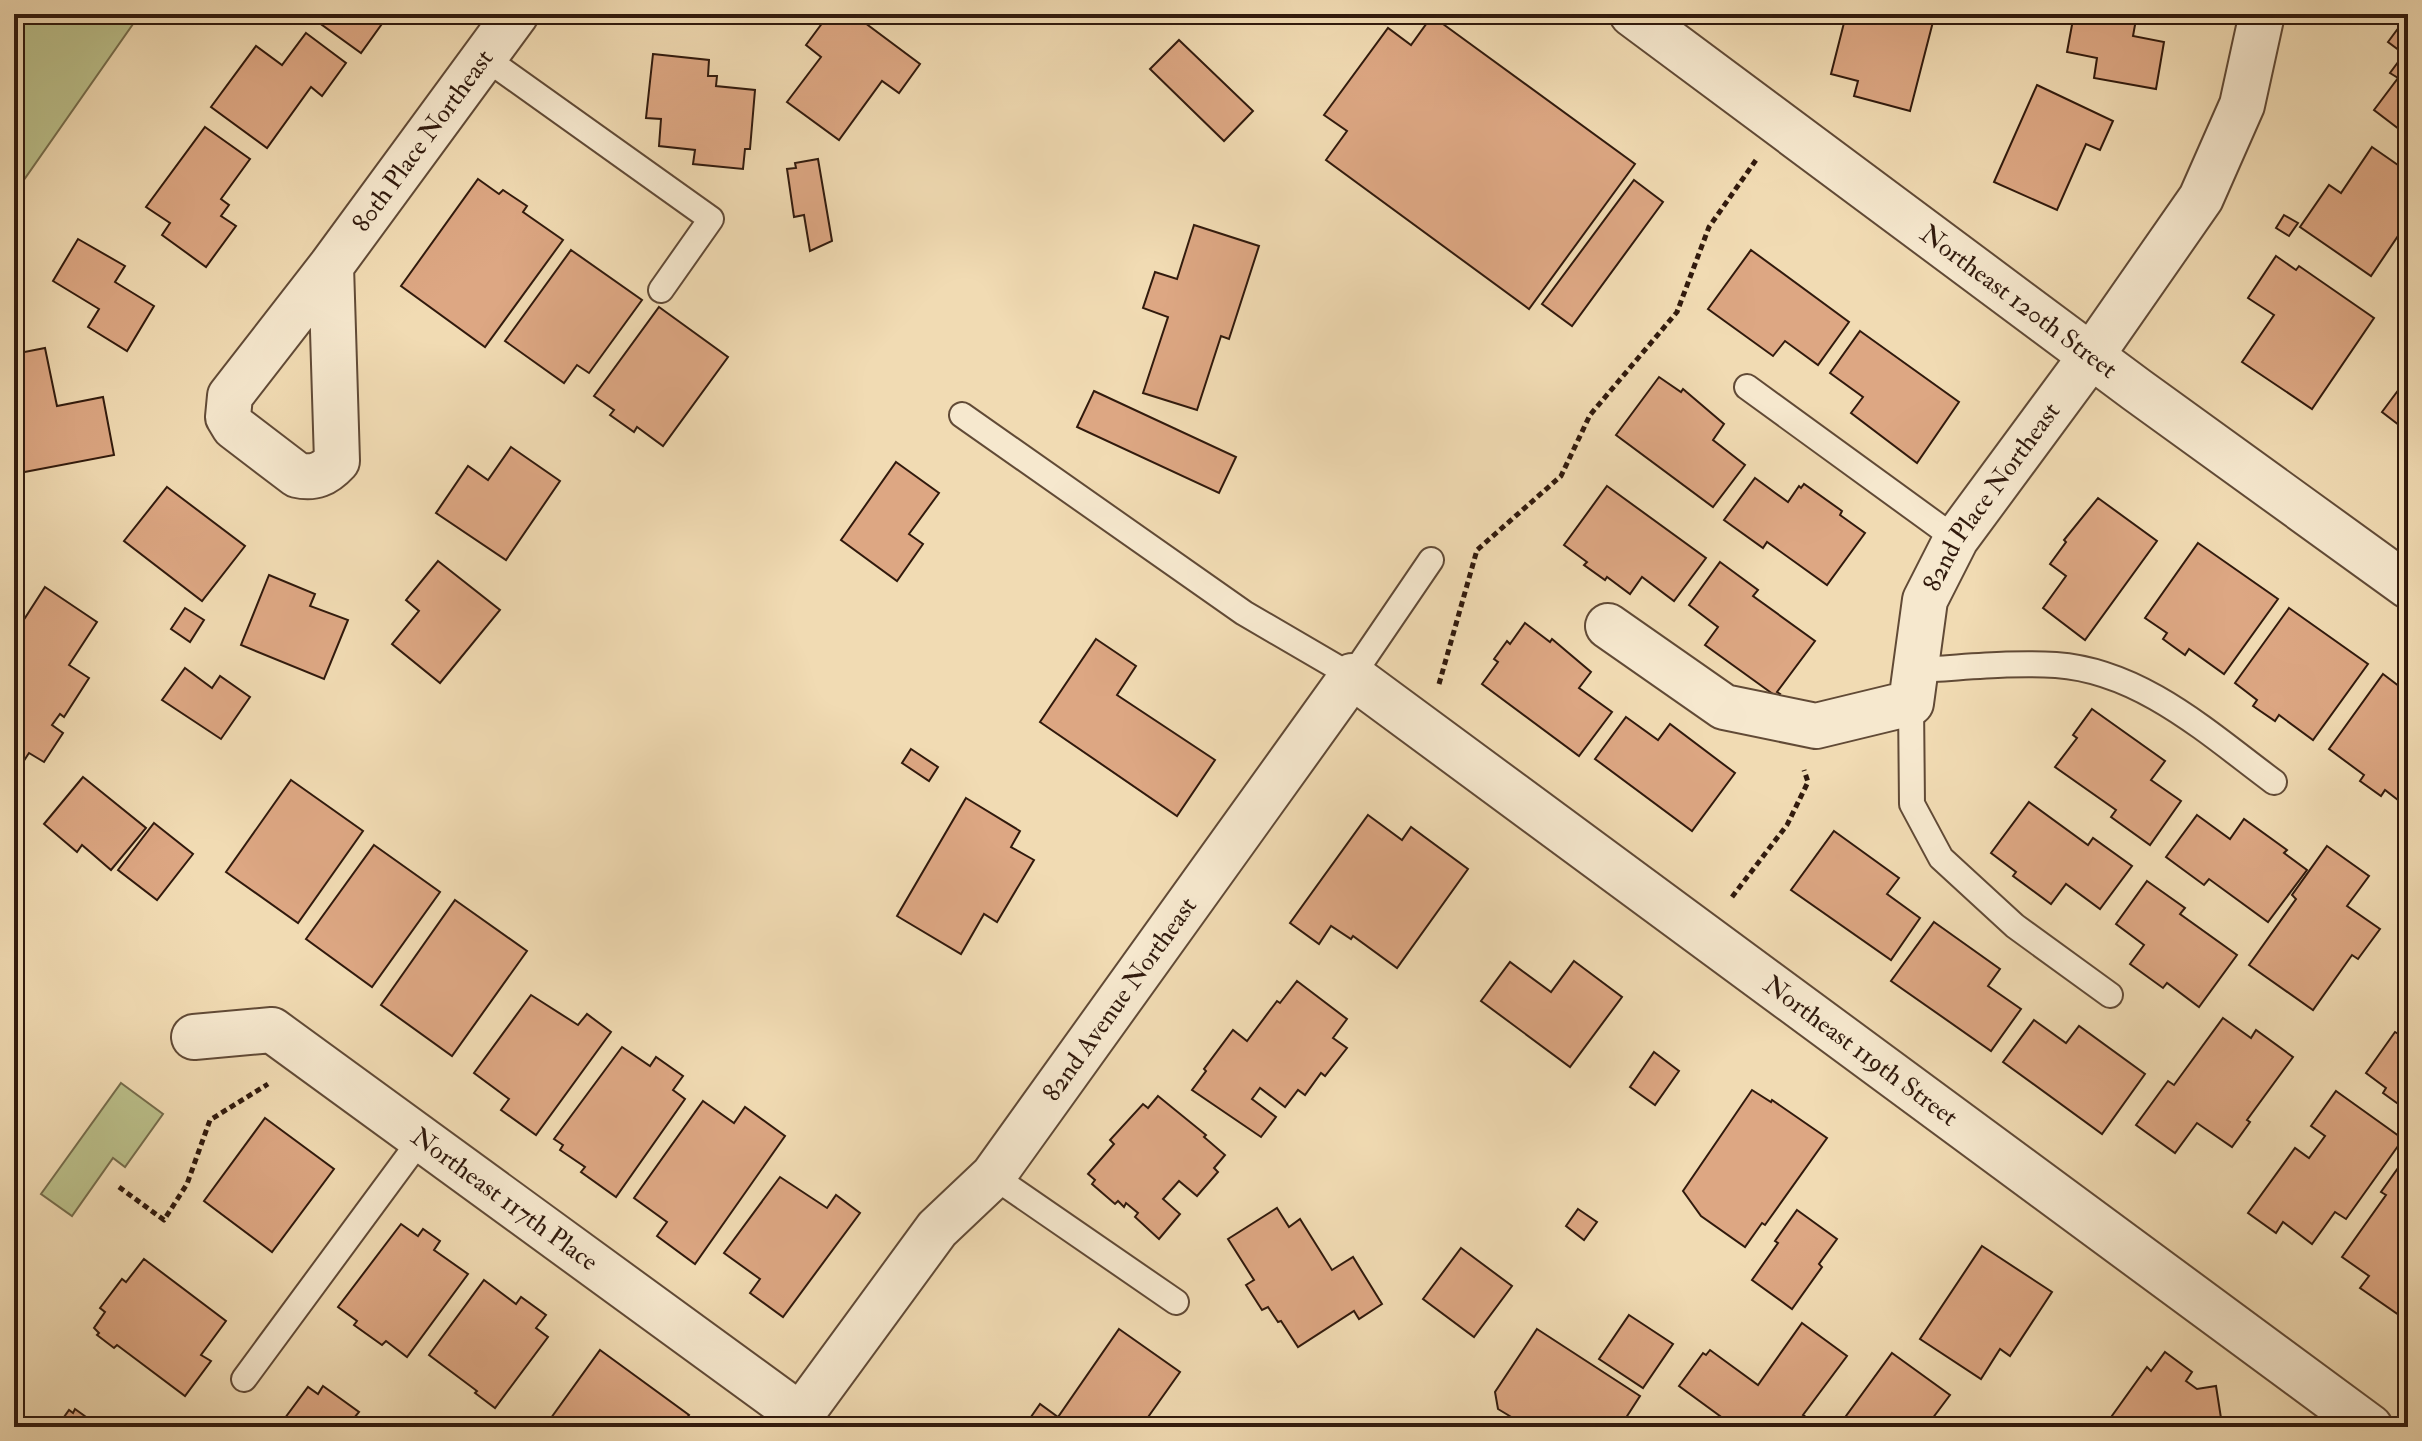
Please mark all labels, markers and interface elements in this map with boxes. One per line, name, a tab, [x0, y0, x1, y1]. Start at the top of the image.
street label: 80th Place Northeast	[345, 43, 501, 238]
street label: Northeast 120th Street	[1914, 218, 2123, 386]
street label: 82nd Place Northeast	[1916, 396, 2067, 597]
street label: 82nd Avenue Northeast	[1036, 891, 1204, 1108]
street label: Northeast 119th Street	[1757, 969, 1964, 1133]
street label: Northeast 117th Place	[405, 1121, 604, 1278]

